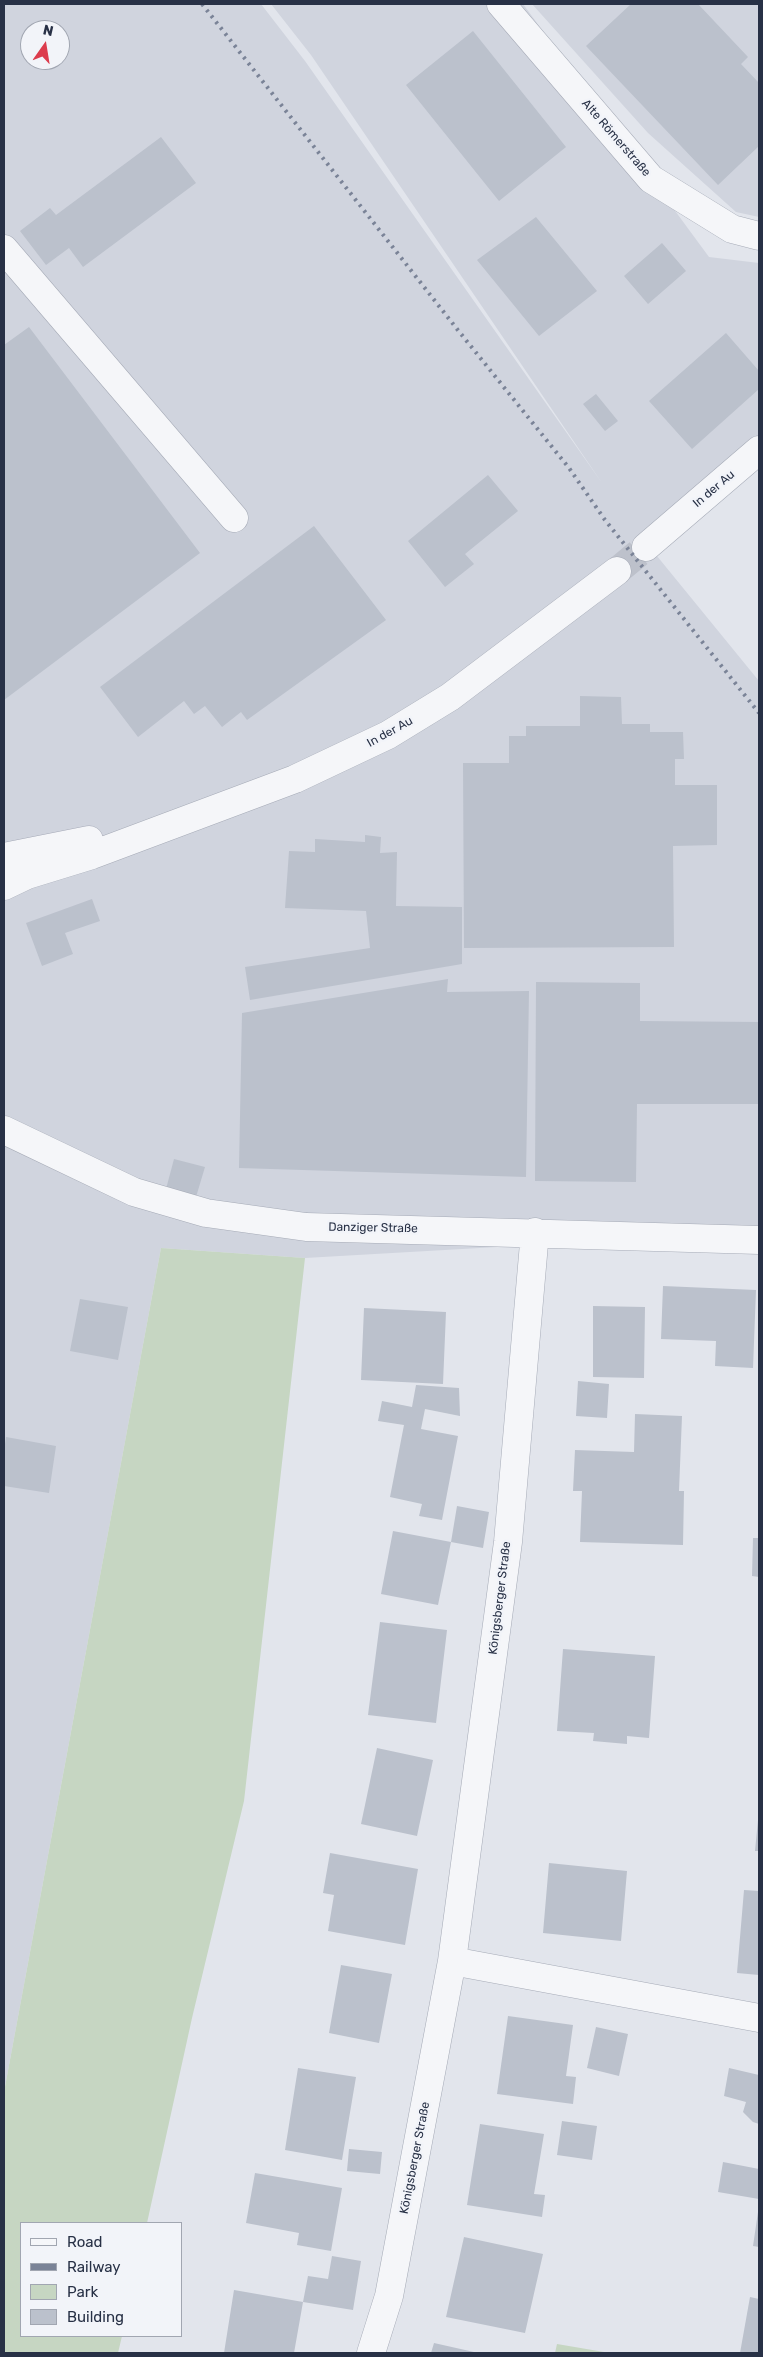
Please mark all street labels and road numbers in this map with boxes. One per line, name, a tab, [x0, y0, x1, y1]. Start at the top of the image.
street label: Alte Römerstraße	[579, 96, 653, 180]
street label: In der Au	[690, 467, 738, 511]
street label: In der Au	[365, 714, 415, 750]
street label: Danziger Straße	[328, 1220, 418, 1236]
street label: Königsberger Straße	[486, 1541, 514, 1655]
street label: Königsberger Straße	[397, 2101, 433, 2215]

